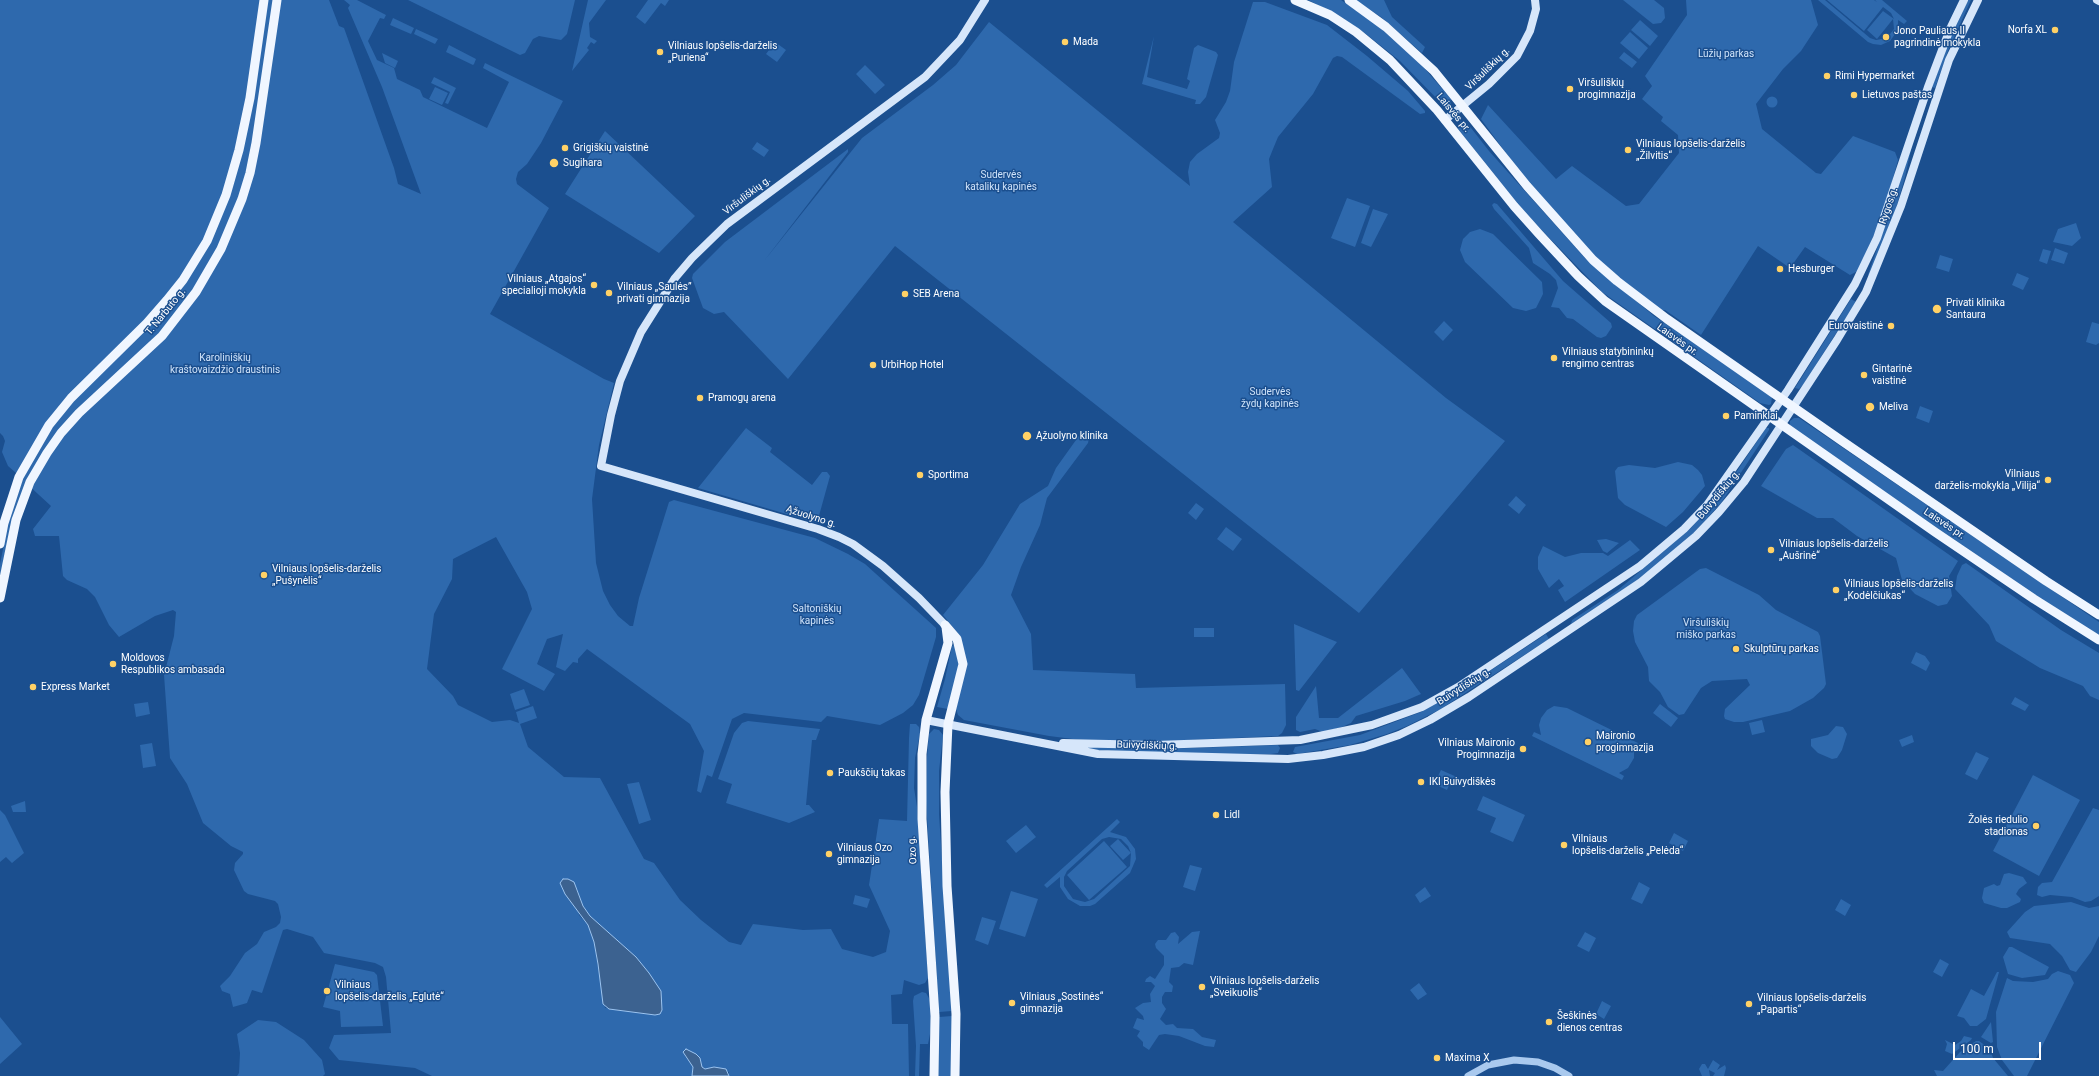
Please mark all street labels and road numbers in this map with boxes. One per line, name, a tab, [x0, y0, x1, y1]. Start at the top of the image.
street label: Viršuliškių g.	[1463, 45, 1513, 93]
street label: Laisvės pr.	[1433, 91, 1473, 135]
street label: Viršuliškių g.	[721, 174, 773, 218]
street label: Rygos g.	[1877, 186, 1901, 226]
street label: T. Narbuto g.	[143, 286, 189, 338]
street label: Laisvės pr.	[1654, 322, 1700, 358]
street label: Buivydiškių g.	[1695, 468, 1743, 522]
street label: Ąžuolyno g.	[784, 503, 838, 531]
street label: Laisvės pr.	[1921, 506, 1967, 542]
street label: Buivydiškių g.	[1435, 666, 1493, 708]
street label: Buivydiškių g.	[1116, 739, 1178, 753]
street label: Ozo g.	[906, 836, 920, 864]

